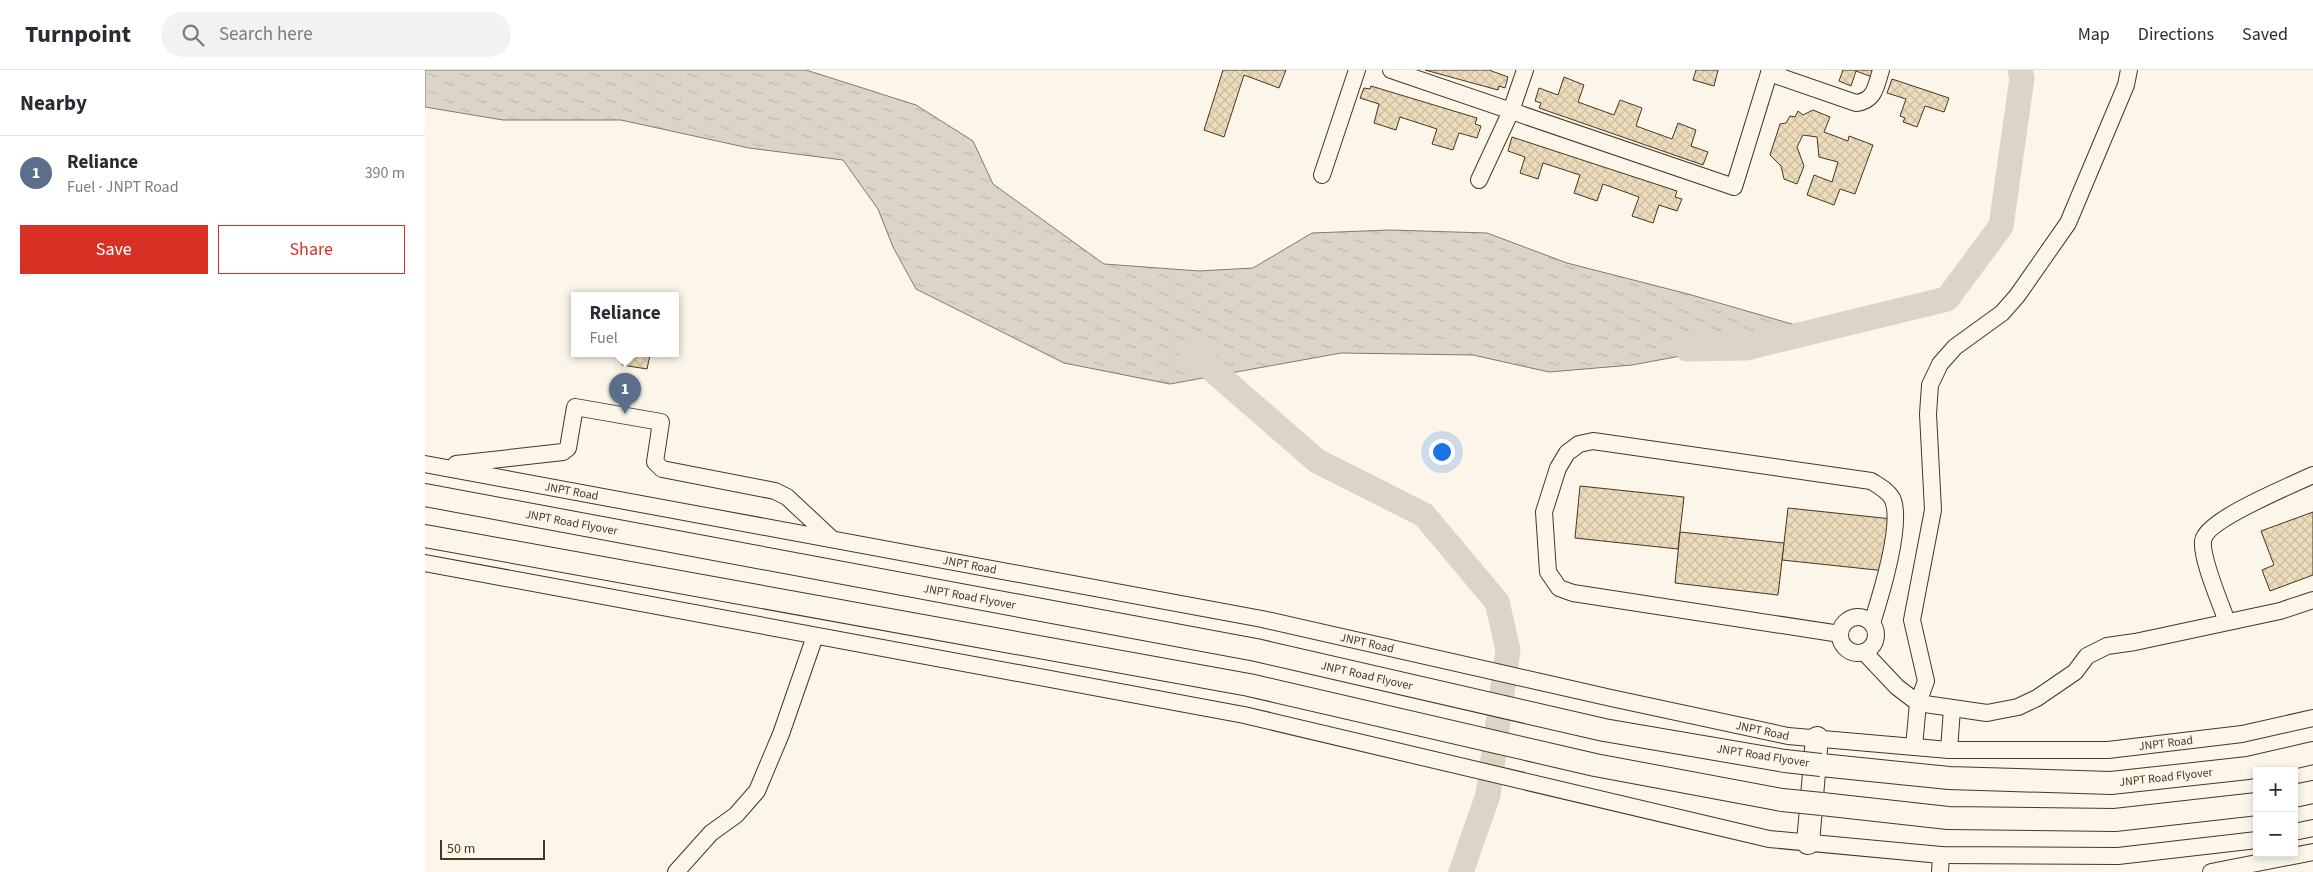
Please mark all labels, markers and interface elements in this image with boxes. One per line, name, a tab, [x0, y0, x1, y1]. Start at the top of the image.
search box	[161, 12, 511, 57]
text: Turnpoint	[25, 17, 131, 52]
icon: search	[179, 21, 207, 49]
text: Search here	[219, 21, 313, 48]
text: Map	[2078, 22, 2110, 47]
text: Directions	[2138, 22, 2214, 47]
text: Saved	[2242, 22, 2288, 47]
text: Nearby	[20, 88, 87, 118]
text: Reliance	[67, 149, 138, 176]
text: 1	[32, 162, 40, 184]
text: 390 m	[365, 162, 405, 184]
text: Fuel · JNPT Road	[67, 176, 179, 198]
button: Save	[20, 225, 208, 274]
button: Share	[218, 225, 405, 274]
popup	[571, 292, 679, 357]
text: Reliance	[589, 300, 661, 327]
text: Fuel	[589, 327, 618, 349]
pin: 1	[609, 373, 641, 414]
your location	[1429, 439, 1455, 465]
street label: JNPT Road	[543, 478, 600, 504]
street label: JNPT Road Flyover	[524, 505, 620, 539]
street label: JNPT Road	[941, 552, 998, 578]
street label: JNPT Road Flyover	[922, 580, 1018, 614]
street label: JNPT Road	[1339, 628, 1396, 657]
street label: JNPT Road Flyover	[1319, 657, 1415, 694]
street label: JNPT Road	[1734, 716, 1791, 745]
street label: JNPT Road	[2138, 731, 2194, 755]
street label: JNPT Road Flyover	[1715, 740, 1811, 772]
street label: JNPT Road Flyover	[2118, 763, 2214, 791]
map controls	[2253, 767, 2298, 857]
button: +	[2253, 767, 2298, 812]
button: −	[2253, 812, 2298, 857]
scale bar	[440, 837, 545, 860]
text: 50 m	[447, 839, 475, 859]

